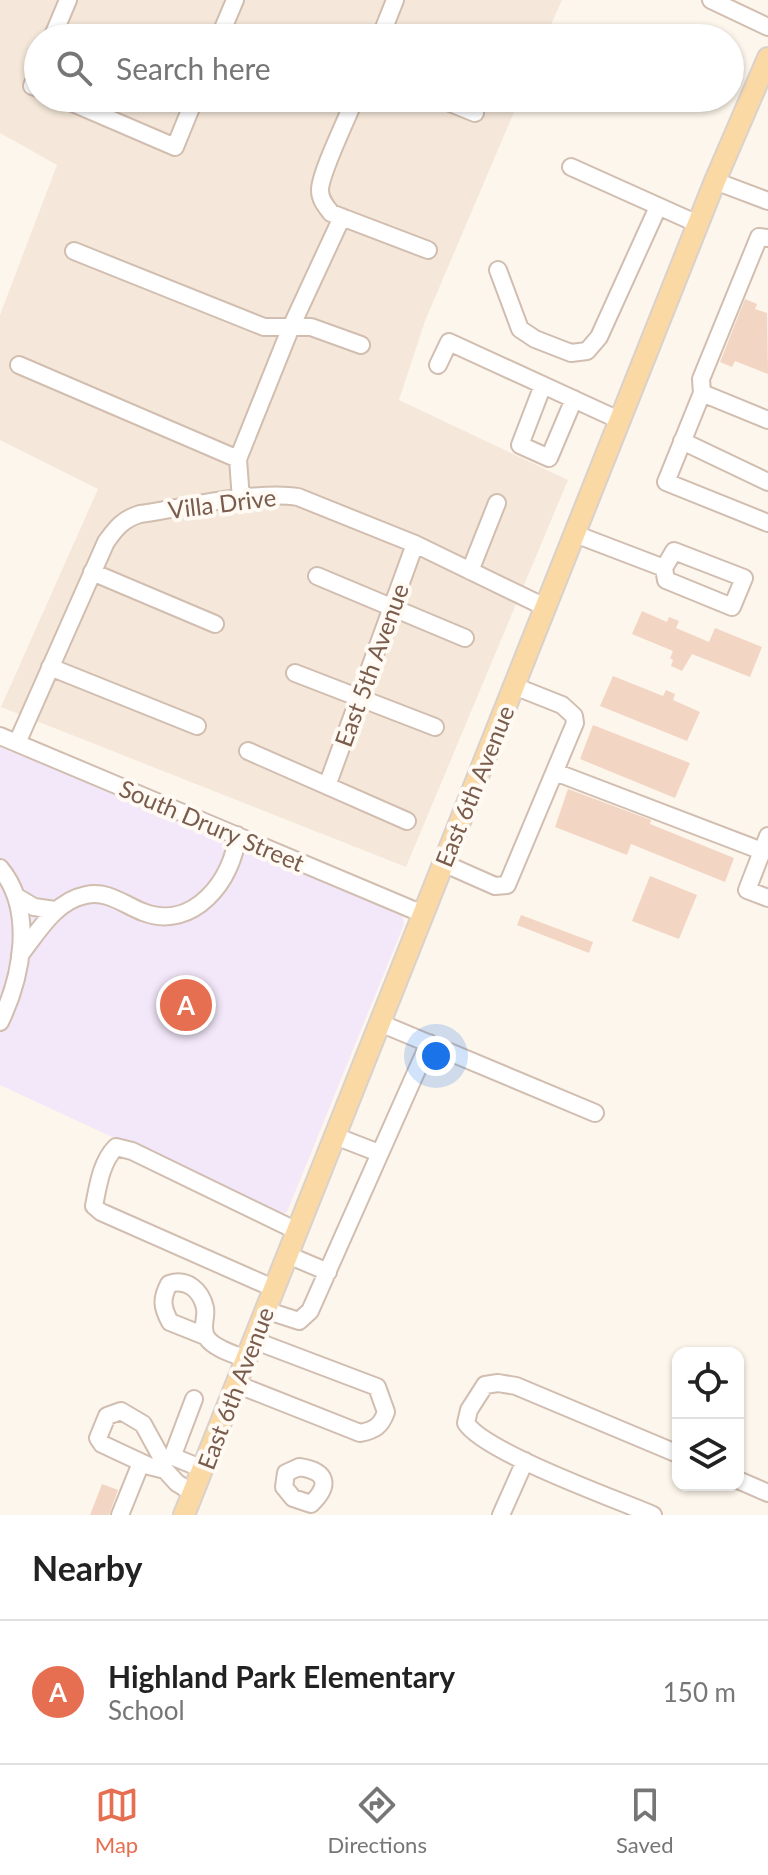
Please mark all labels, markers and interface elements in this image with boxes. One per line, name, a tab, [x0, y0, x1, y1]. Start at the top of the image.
search box	[24, 24, 744, 112]
icon: search	[52, 46, 96, 90]
text: Search here	[116, 50, 271, 86]
street label: Villa Drive	[166, 482, 278, 524]
street label: East 5th Avenue	[328, 579, 414, 751]
street label: East 6th Avenue	[428, 701, 520, 871]
street label: South Drury Street	[115, 773, 309, 877]
pin: A	[160, 975, 212, 1035]
your location	[416, 1036, 456, 1076]
street label: East 6th Avenue	[191, 1303, 279, 1473]
map controls	[672, 1347, 744, 1491]
button: locate	[672, 1347, 744, 1419]
button: layers	[672, 1419, 744, 1491]
text: Nearby	[32, 1547, 143, 1588]
text: Highland Park Elementary	[108, 1658, 455, 1694]
text: A	[49, 1676, 67, 1708]
text: 150 m	[663, 1676, 736, 1708]
text: School	[108, 1694, 185, 1726]
tab: Map	[95, 1783, 139, 1858]
tab: Directions	[328, 1783, 427, 1858]
tab: Saved	[616, 1783, 673, 1858]

